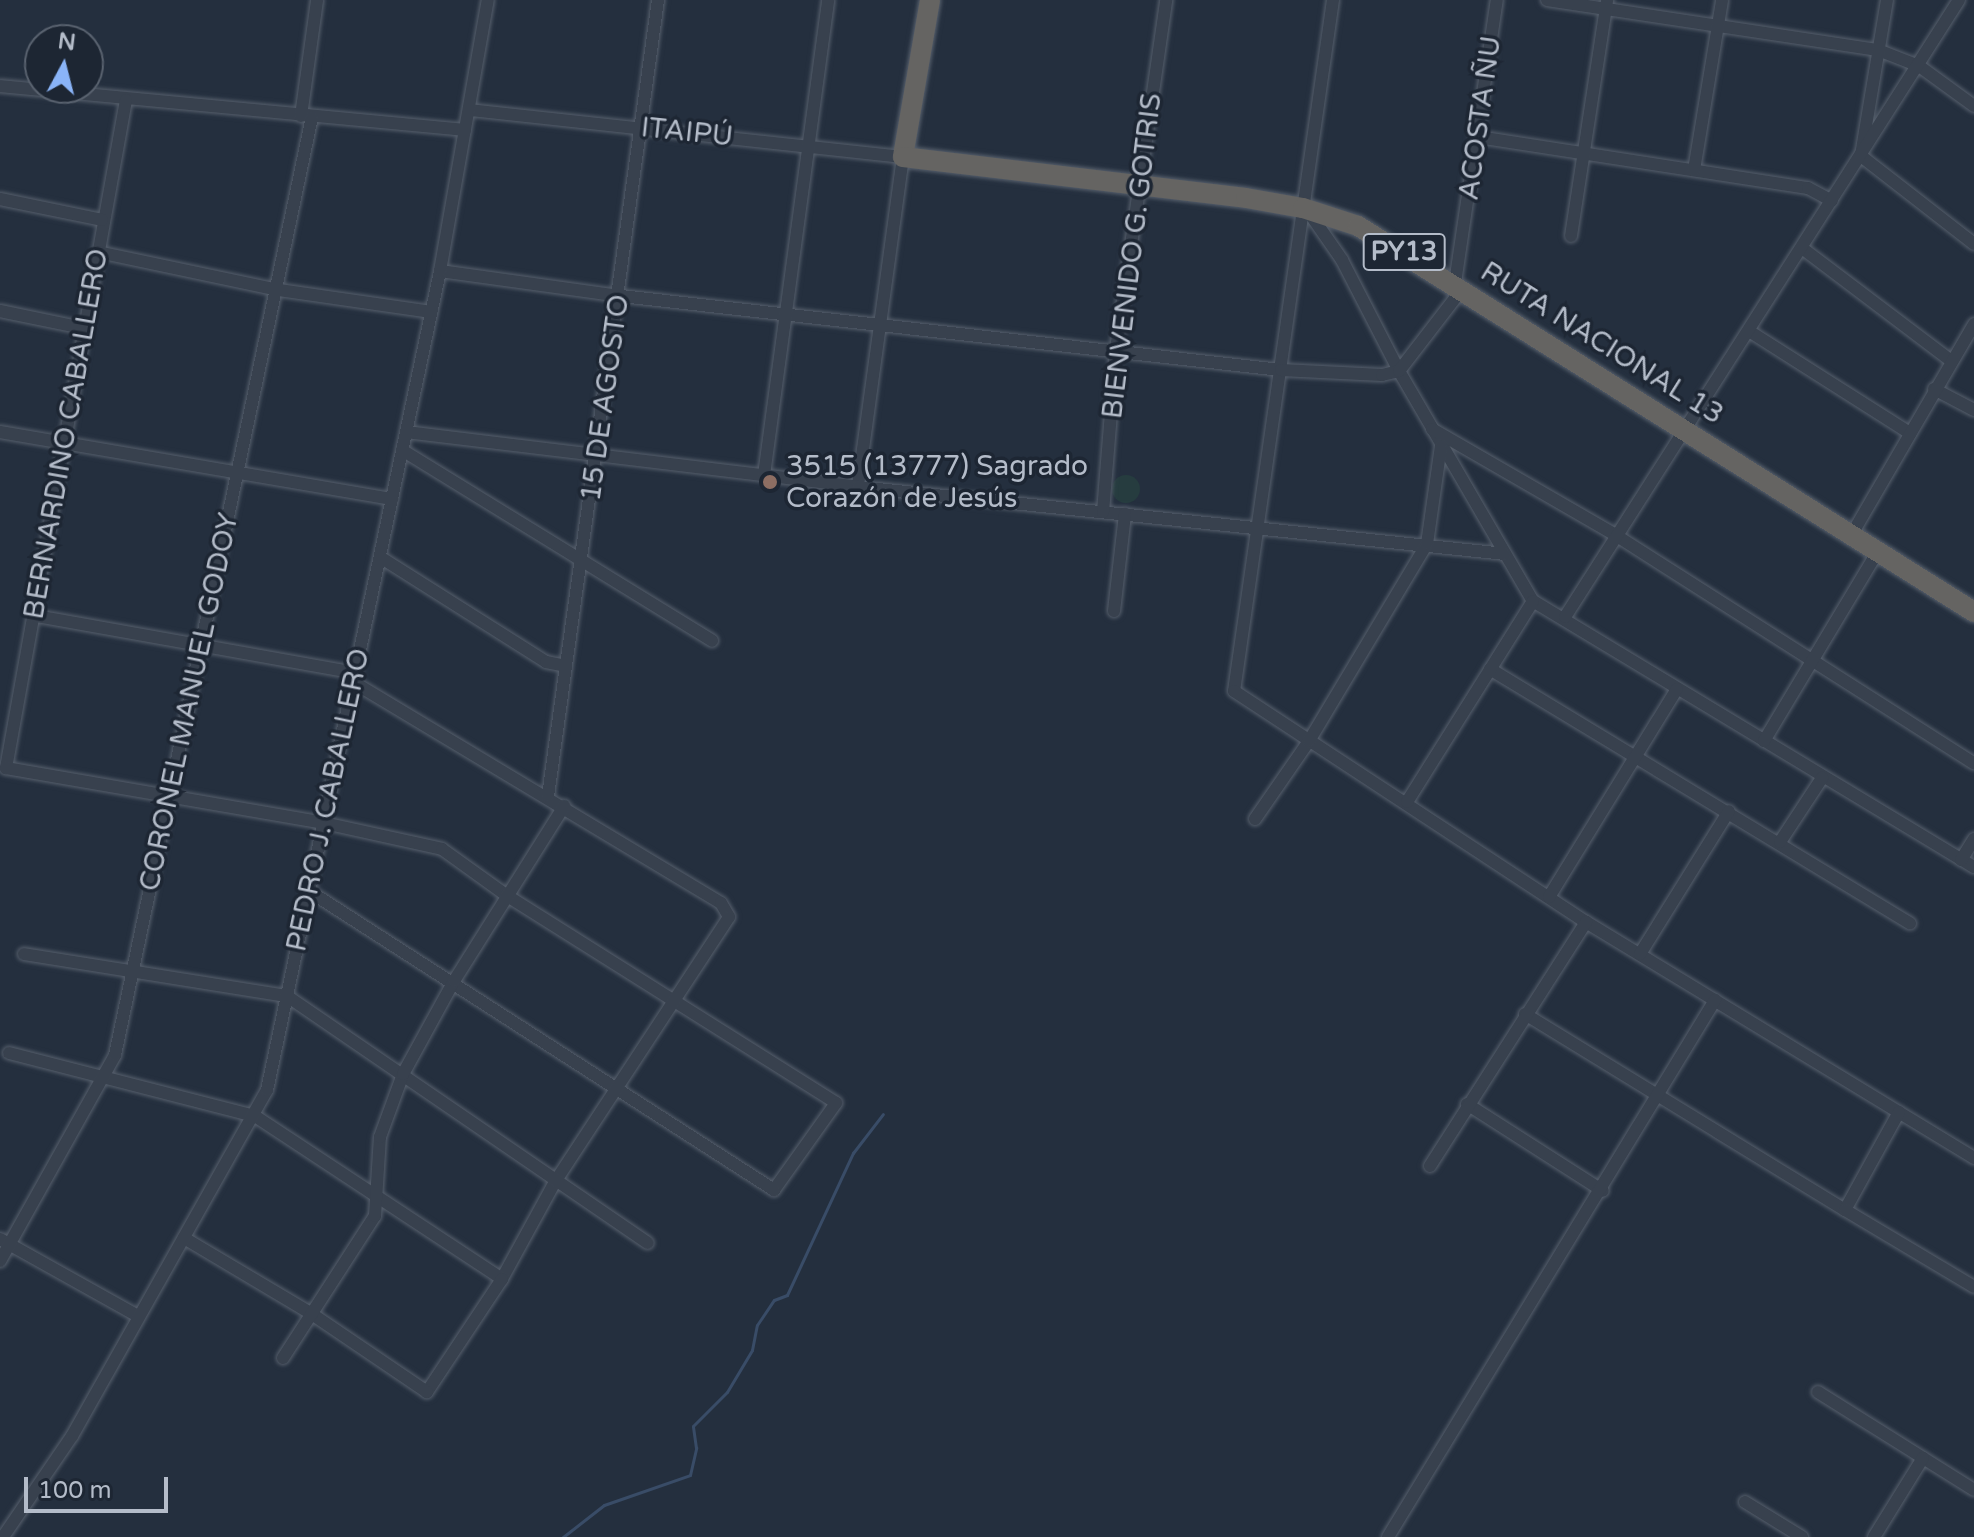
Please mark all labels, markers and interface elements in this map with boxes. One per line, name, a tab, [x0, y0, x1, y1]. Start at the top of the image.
north arrow	[24, 24, 104, 104]
text: N	[56, 28, 77, 56]
street label: ACOSTA ÑU	[1452, 34, 1508, 202]
street label: BIENVENIDO G. GOTRIS	[1095, 91, 1169, 421]
street label: ITAIPÚ	[639, 110, 735, 154]
road number: PY13	[1362, 230, 1446, 274]
street label: BERNARDINO CABALLERO	[17, 246, 115, 622]
street label: RUTA NACIONAL 13	[1474, 255, 1730, 431]
street label: 15 DE AGOSTO	[574, 292, 636, 504]
place label: 3515 (13777) Sagrado Corazón de Jesús	[786, 449, 1088, 515]
marker: 3515 (13777) Sagrado Corazón de Jesús	[761, 473, 779, 491]
street label: CORONEL MANUEL GODOY	[132, 510, 246, 894]
street label: PEDRO J. CABALLERO	[279, 646, 377, 954]
scale bar	[28, 1461, 172, 1511]
text: 100 m	[38, 1476, 112, 1505]

